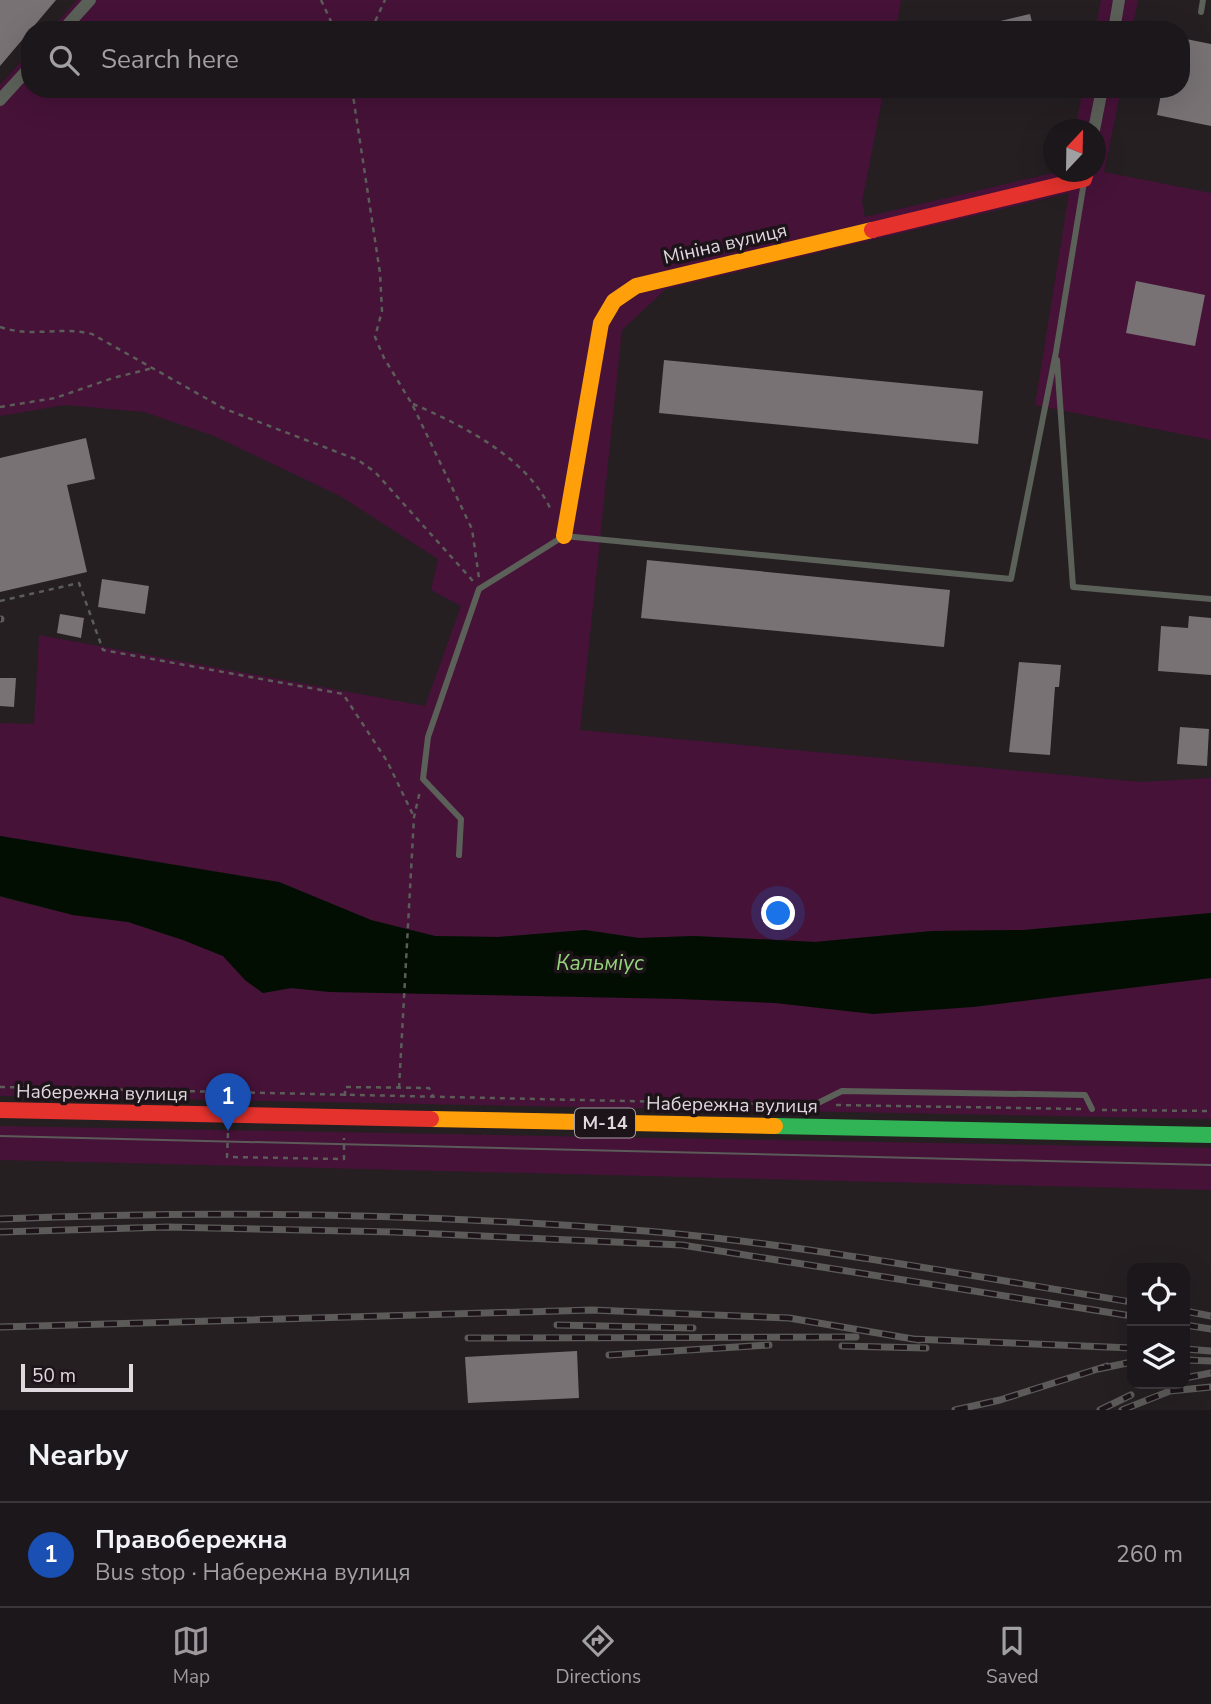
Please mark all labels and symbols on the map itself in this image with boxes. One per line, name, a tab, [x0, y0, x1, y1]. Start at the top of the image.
north arrow	[1043, 119, 1106, 182]
street label: Мініна вулиця	[661, 217, 790, 271]
your location	[761, 896, 795, 930]
water label: Кальміус	[556, 949, 644, 977]
pin: 1	[205, 1073, 251, 1131]
street label: Набережна вулиця	[16, 1079, 188, 1107]
street label: Набережна вулиця	[646, 1091, 818, 1119]
road number: М-14	[575, 1108, 635, 1138]
scale bar	[21, 1361, 133, 1393]

